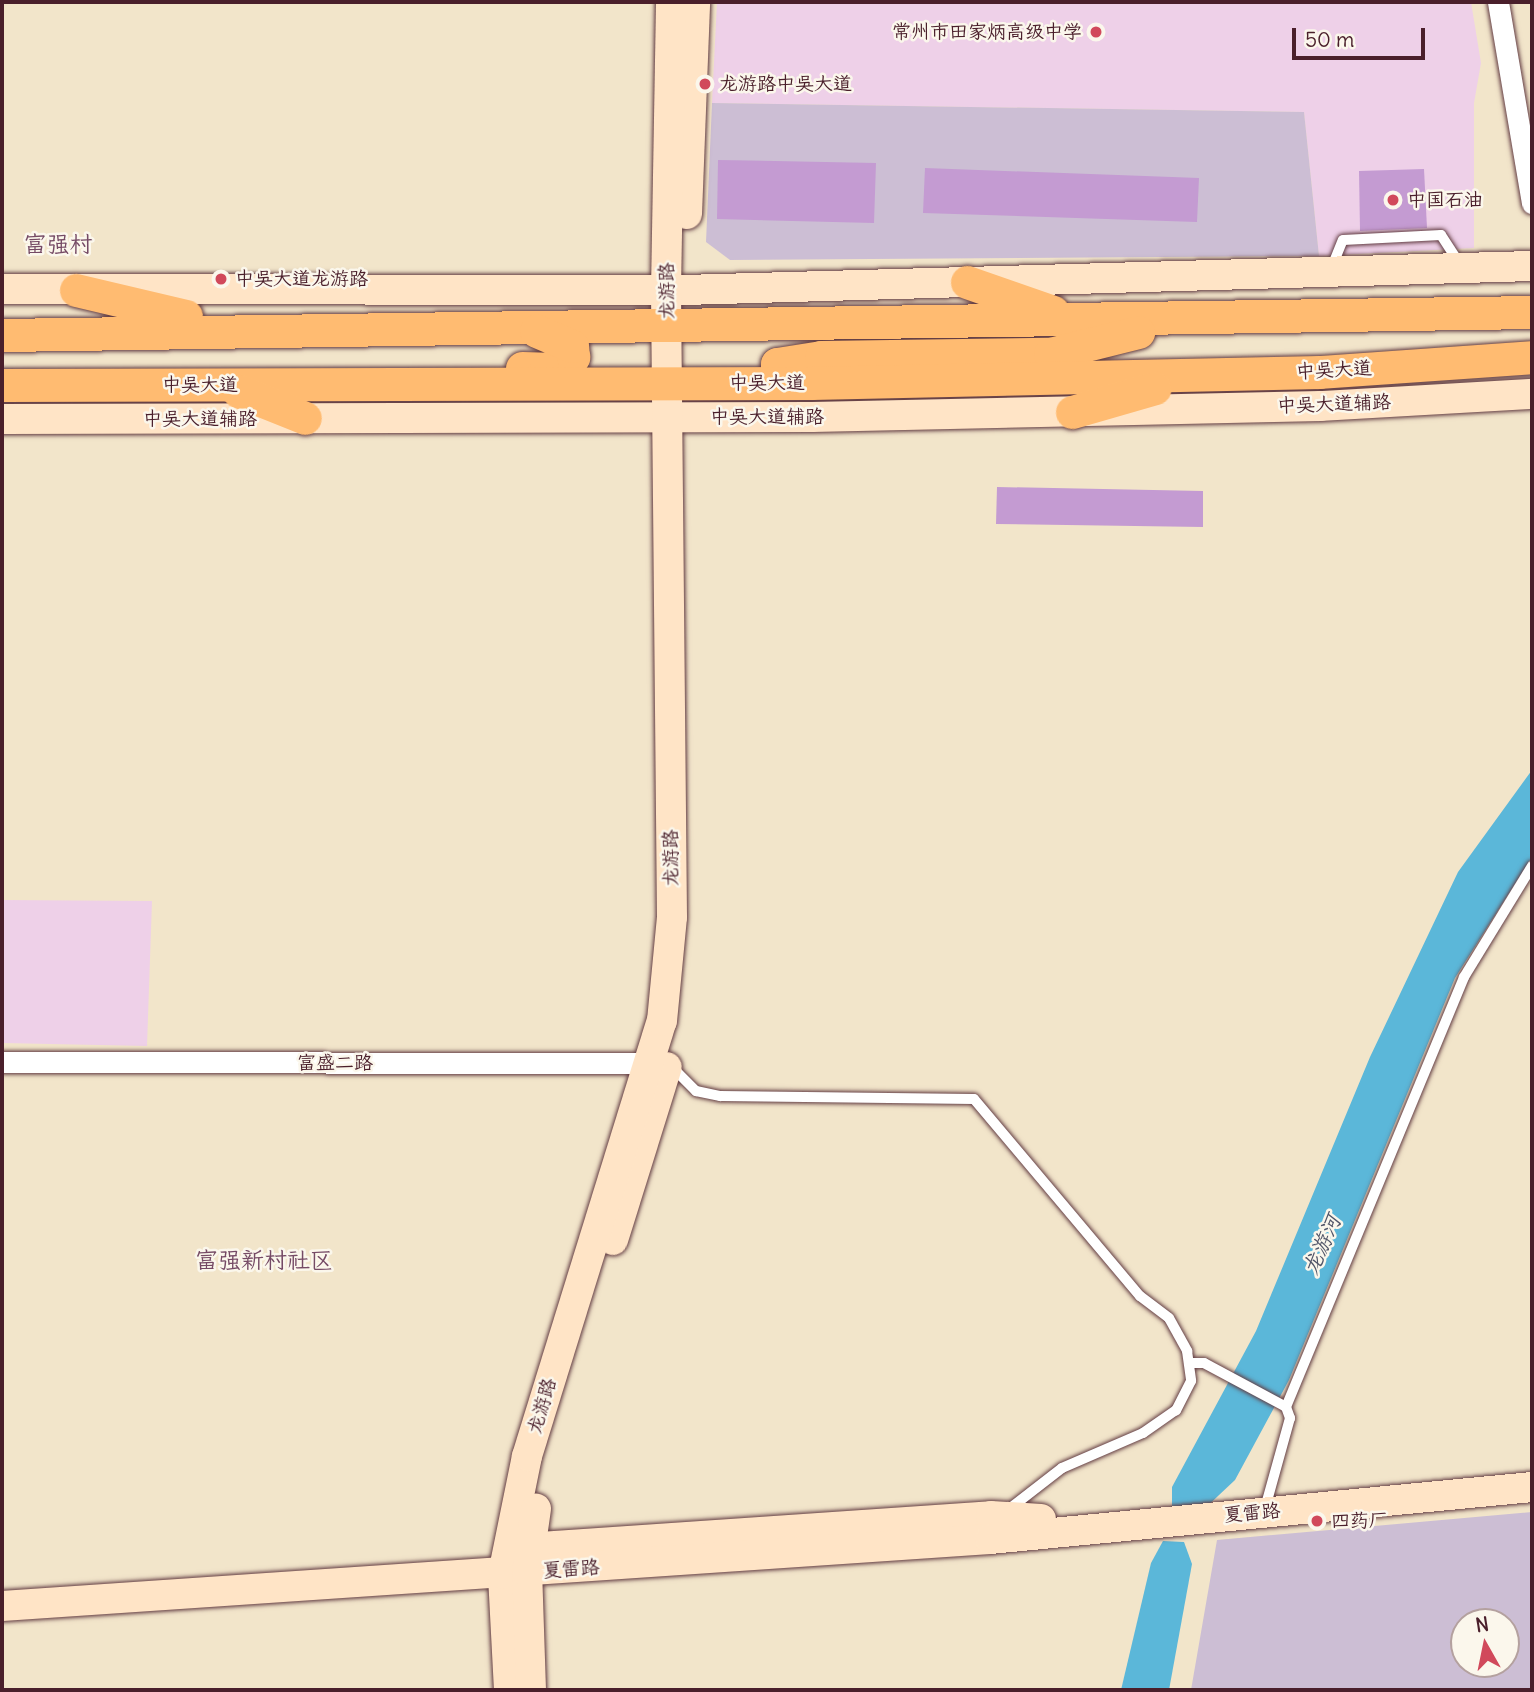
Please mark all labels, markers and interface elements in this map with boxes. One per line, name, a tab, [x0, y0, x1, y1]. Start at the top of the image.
scale bar	[1296, 14, 1429, 58]
place label: 常州市田家炳高级中学	[892, 21, 1082, 43]
marker: 常州市田家炳高级中学	[1088, 24, 1104, 40]
text: 50 m	[1305, 26, 1354, 53]
place label: 龙游路中吴大道	[719, 73, 852, 95]
marker: 龙游路中吴大道	[697, 76, 713, 92]
place label: 中国石油	[1407, 189, 1483, 211]
marker: 中国石油	[1385, 192, 1401, 208]
district label: 富强村	[24, 230, 92, 258]
street label: 龙游路	[655, 262, 679, 320]
place label: 中吴大道龙游路	[235, 268, 368, 290]
marker: 中吴大道龙游路	[213, 271, 229, 287]
street label: 中吴大道	[1295, 357, 1373, 383]
street label: 中吴大道	[729, 372, 805, 394]
street label: 中吴大道	[162, 374, 238, 396]
street label: 中吴大道辅路	[1277, 391, 1391, 417]
street label: 中吴大道辅路	[710, 406, 824, 428]
street label: 中吴大道辅路	[143, 408, 257, 430]
street label: 龙游路	[659, 829, 683, 887]
street label: 富盛二路	[297, 1052, 373, 1074]
water label: 龙游河	[1298, 1211, 1346, 1279]
district label: 富强新村社区	[195, 1246, 333, 1274]
street label: 龙游路	[523, 1375, 561, 1437]
street label: 夏雷路	[1223, 1499, 1281, 1527]
place label: 四药厂	[1331, 1510, 1388, 1532]
marker: 四药厂	[1309, 1513, 1325, 1529]
street label: 夏雷路	[542, 1556, 600, 1582]
north arrow	[1450, 1608, 1520, 1678]
text: N	[1474, 1611, 1490, 1637]

